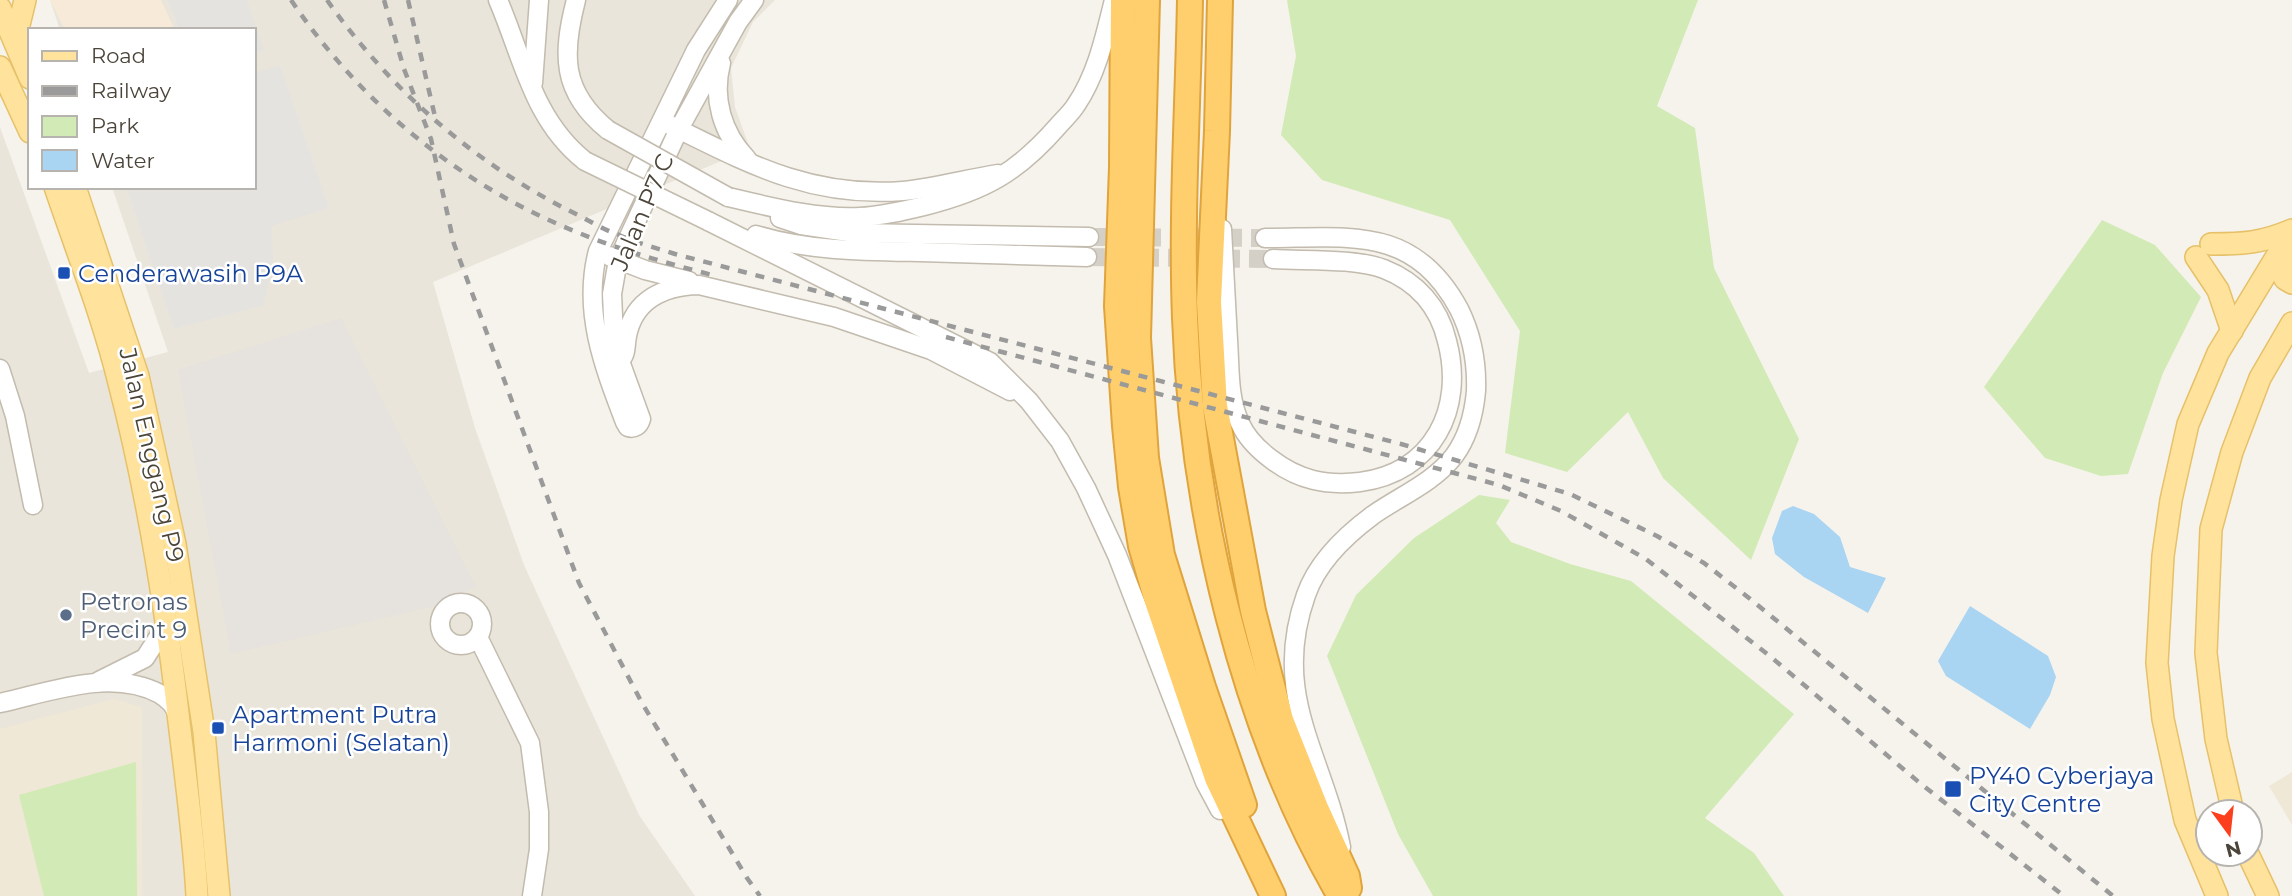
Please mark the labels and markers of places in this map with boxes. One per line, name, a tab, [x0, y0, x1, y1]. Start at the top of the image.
place label: Cenderawasih P9A	[78, 259, 304, 288]
marker: Cenderawasih P9A	[56, 265, 72, 281]
place label: Petronas Precint 9	[80, 587, 188, 644]
marker: Petronas Precint 9	[58, 607, 74, 623]
place label: Apartment Putra Harmoni (Selatan)	[232, 700, 450, 757]
marker: Apartment Putra Harmoni (Selatan)	[210, 720, 226, 736]
place label: PY40 Cyberjaya City Centre	[1969, 761, 2154, 818]
marker: PY40 Cyberjaya City Centre	[1943, 779, 1963, 799]

